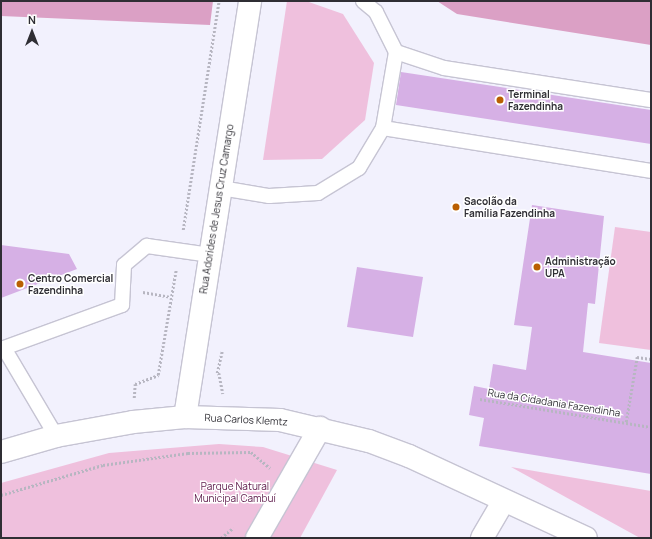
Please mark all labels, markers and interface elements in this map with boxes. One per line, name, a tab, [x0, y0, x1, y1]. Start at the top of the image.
north arrow	[12, 12, 52, 52]
text: N	[28, 12, 36, 27]
place label: Terminal Fazendinha	[508, 88, 563, 112]
marker: Terminal Fazendinha	[495, 95, 505, 105]
street label: Rua Adorides de Jesus Cruz Camargo	[198, 123, 236, 295]
place label: Sacolão da Família Fazendinha	[464, 195, 555, 218]
marker: Sacolão da Família Fazendinha	[451, 202, 461, 212]
place label: Administração UPA	[545, 255, 616, 278]
marker: Administração UPA	[532, 262, 542, 272]
place label: Centro Comercial Fazendinha	[28, 272, 113, 296]
marker: Centro Comercial Fazendinha	[15, 279, 25, 289]
street label: Rua da Cidadania Fazendinha	[487, 387, 621, 419]
street label: Rua Carlos Klemtz	[204, 412, 288, 428]
park label: Parque Natural Municipal Cambuí	[194, 480, 276, 504]

